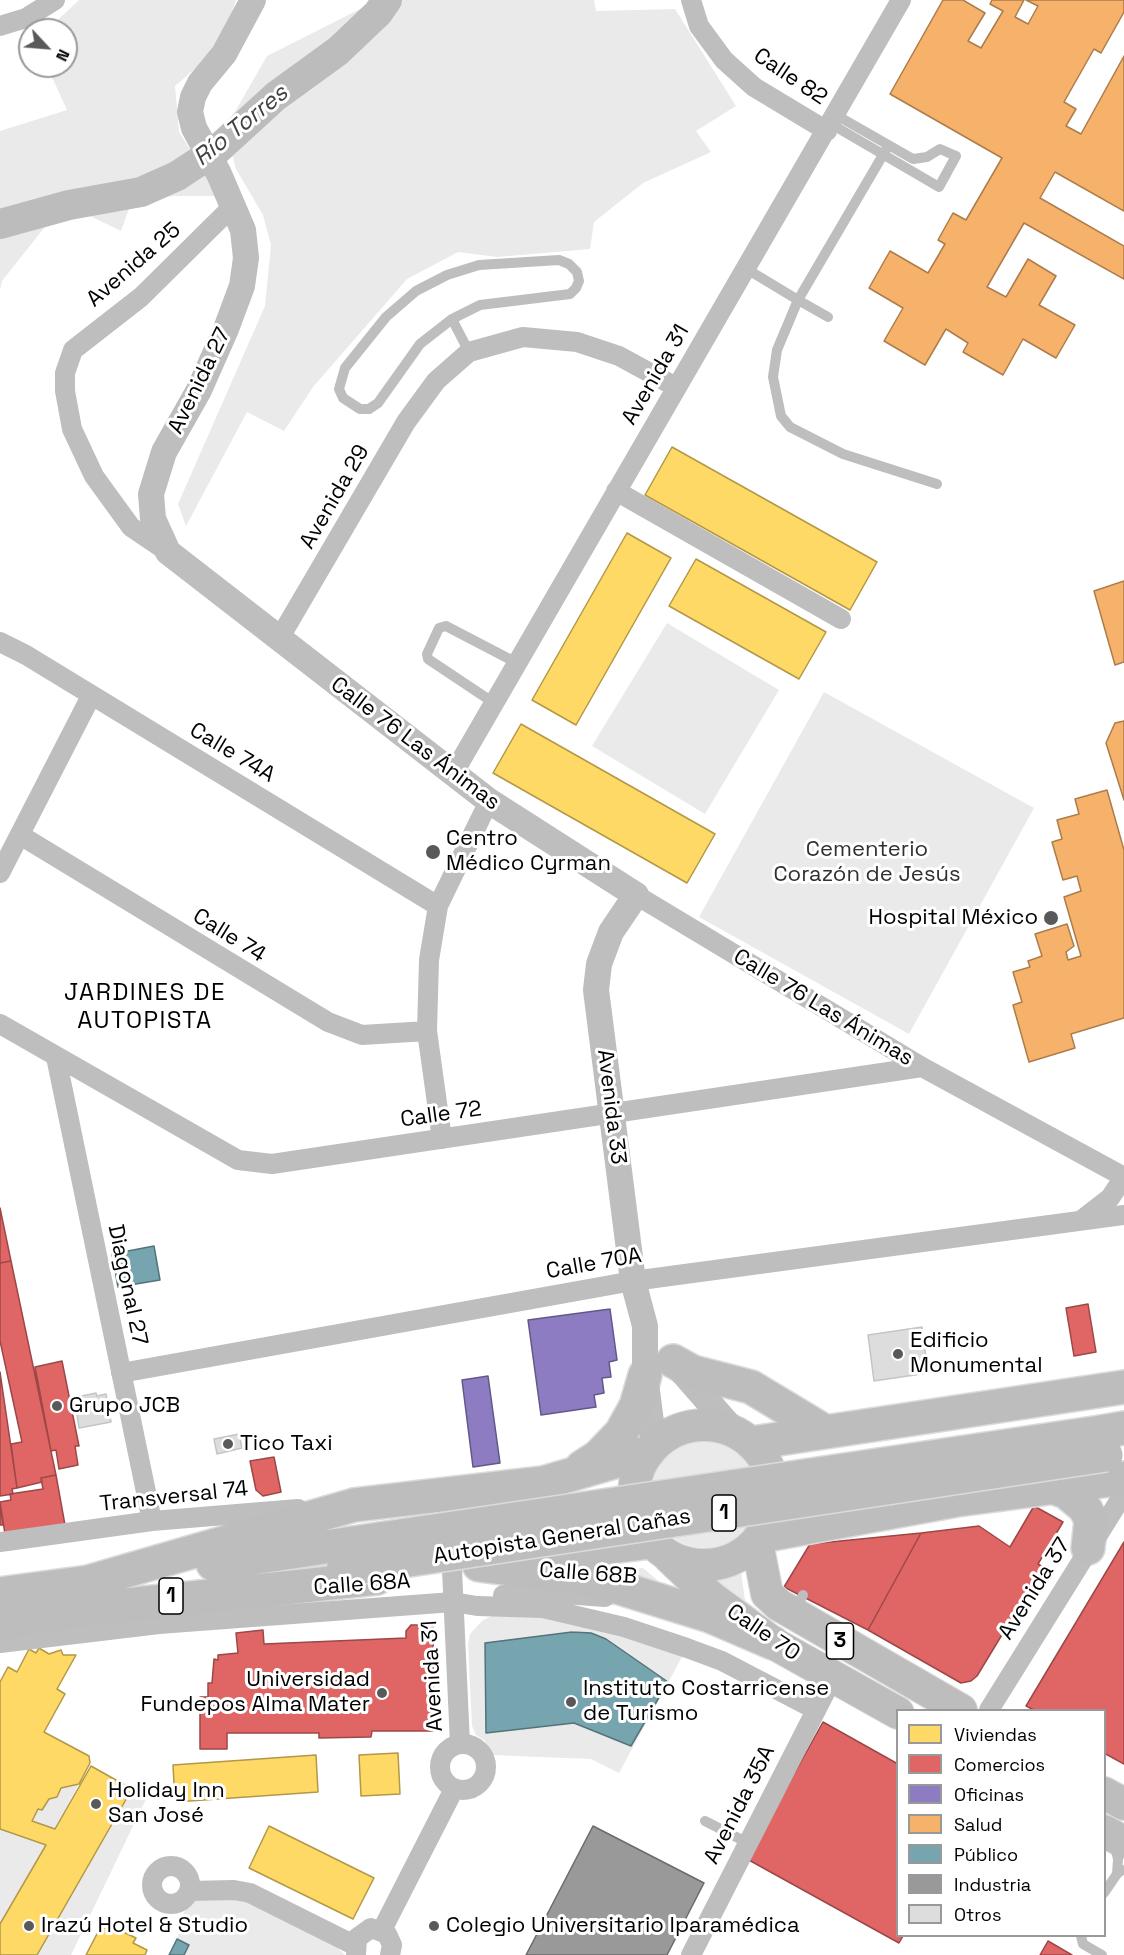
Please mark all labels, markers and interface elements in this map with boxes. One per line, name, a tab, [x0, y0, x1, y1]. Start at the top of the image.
north arrow	[18, 18, 78, 78]
street label: Calle 82	[748, 43, 832, 111]
text: N	[51, 46, 75, 65]
water label: Río Torres	[188, 79, 294, 173]
street label: Avenida 25	[82, 217, 186, 313]
street label: Avenida 31	[617, 320, 695, 430]
street label: Avenida 27	[163, 324, 237, 438]
street label: Avenida 29	[295, 440, 375, 554]
street label: Calle 76 Las Ánimas	[325, 672, 505, 816]
street label: Calle 74A	[185, 717, 279, 789]
place label: Centro Médico Cyrman	[446, 826, 611, 878]
park label: Cementerio Corazón de Jesús	[773, 837, 961, 888]
marker: Centro Médico Cyrman	[424, 843, 442, 861]
street label: Calle 74	[188, 903, 270, 969]
place label: Hospital México	[869, 905, 1038, 931]
marker: Hospital México	[1042, 909, 1060, 927]
street label: Calle 76 Las Ánimas	[728, 944, 918, 1072]
district label: JARDINES DE AUTOPISTA	[64, 979, 226, 1035]
street label: Avenida 33	[591, 1048, 631, 1166]
street label: Calle 72	[399, 1096, 483, 1134]
street label: Diagonal 27	[101, 1222, 153, 1348]
street label: Calle 70A	[544, 1243, 644, 1285]
place label: Edificio Monumental	[910, 1328, 1043, 1380]
marker: Edificio Monumental	[891, 1347, 905, 1361]
place label: Grupo JCB	[69, 1393, 180, 1419]
marker: Grupo JCB	[50, 1399, 64, 1413]
place label: Tico Taxi	[240, 1431, 333, 1457]
marker: Tico Taxi	[221, 1437, 235, 1451]
street label: Transversal 74	[98, 1476, 250, 1518]
road number: 1	[712, 1495, 736, 1531]
street label: Autopista General Cañas	[432, 1504, 692, 1570]
street label: Avenida 37	[993, 1533, 1077, 1645]
street label: Calle 68B	[538, 1557, 638, 1591]
street label: Calle 68A	[313, 1568, 411, 1602]
road number: 1	[159, 1578, 183, 1614]
street label: Calle 70	[721, 1599, 805, 1667]
street label: Avenida 31	[417, 1620, 449, 1732]
road number: 3	[826, 1623, 854, 1659]
place label: Universidad Fundepos Alma Mater	[140, 1667, 370, 1718]
place label: Instituto Costarricense de Turismo	[583, 1676, 829, 1728]
marker: Universidad Fundepos Alma Mater	[375, 1686, 389, 1700]
marker: Instituto Costarricense de Turismo	[564, 1695, 578, 1709]
legend	[896, 1709, 1106, 1937]
text: Viviendas	[954, 1723, 1037, 1746]
street label: Avenida 35A	[699, 1741, 781, 1869]
text: Comercios	[954, 1753, 1045, 1776]
place label: Holiday Inn San José	[108, 1778, 225, 1830]
text: Oficinas	[954, 1783, 1024, 1806]
marker: Holiday Inn San José	[89, 1797, 103, 1811]
text: Salud	[954, 1813, 1002, 1836]
text: Público	[954, 1843, 1018, 1866]
text: Industria	[954, 1873, 1031, 1896]
text: Otros	[954, 1903, 1001, 1926]
place label: Irazú Hotel & Studio	[41, 1913, 248, 1939]
place label: Colegio Universitario Iparamédica	[446, 1913, 800, 1939]
marker: Irazú Hotel & Studio	[22, 1919, 36, 1933]
marker: Colegio Universitario Iparamédica	[427, 1919, 441, 1933]

